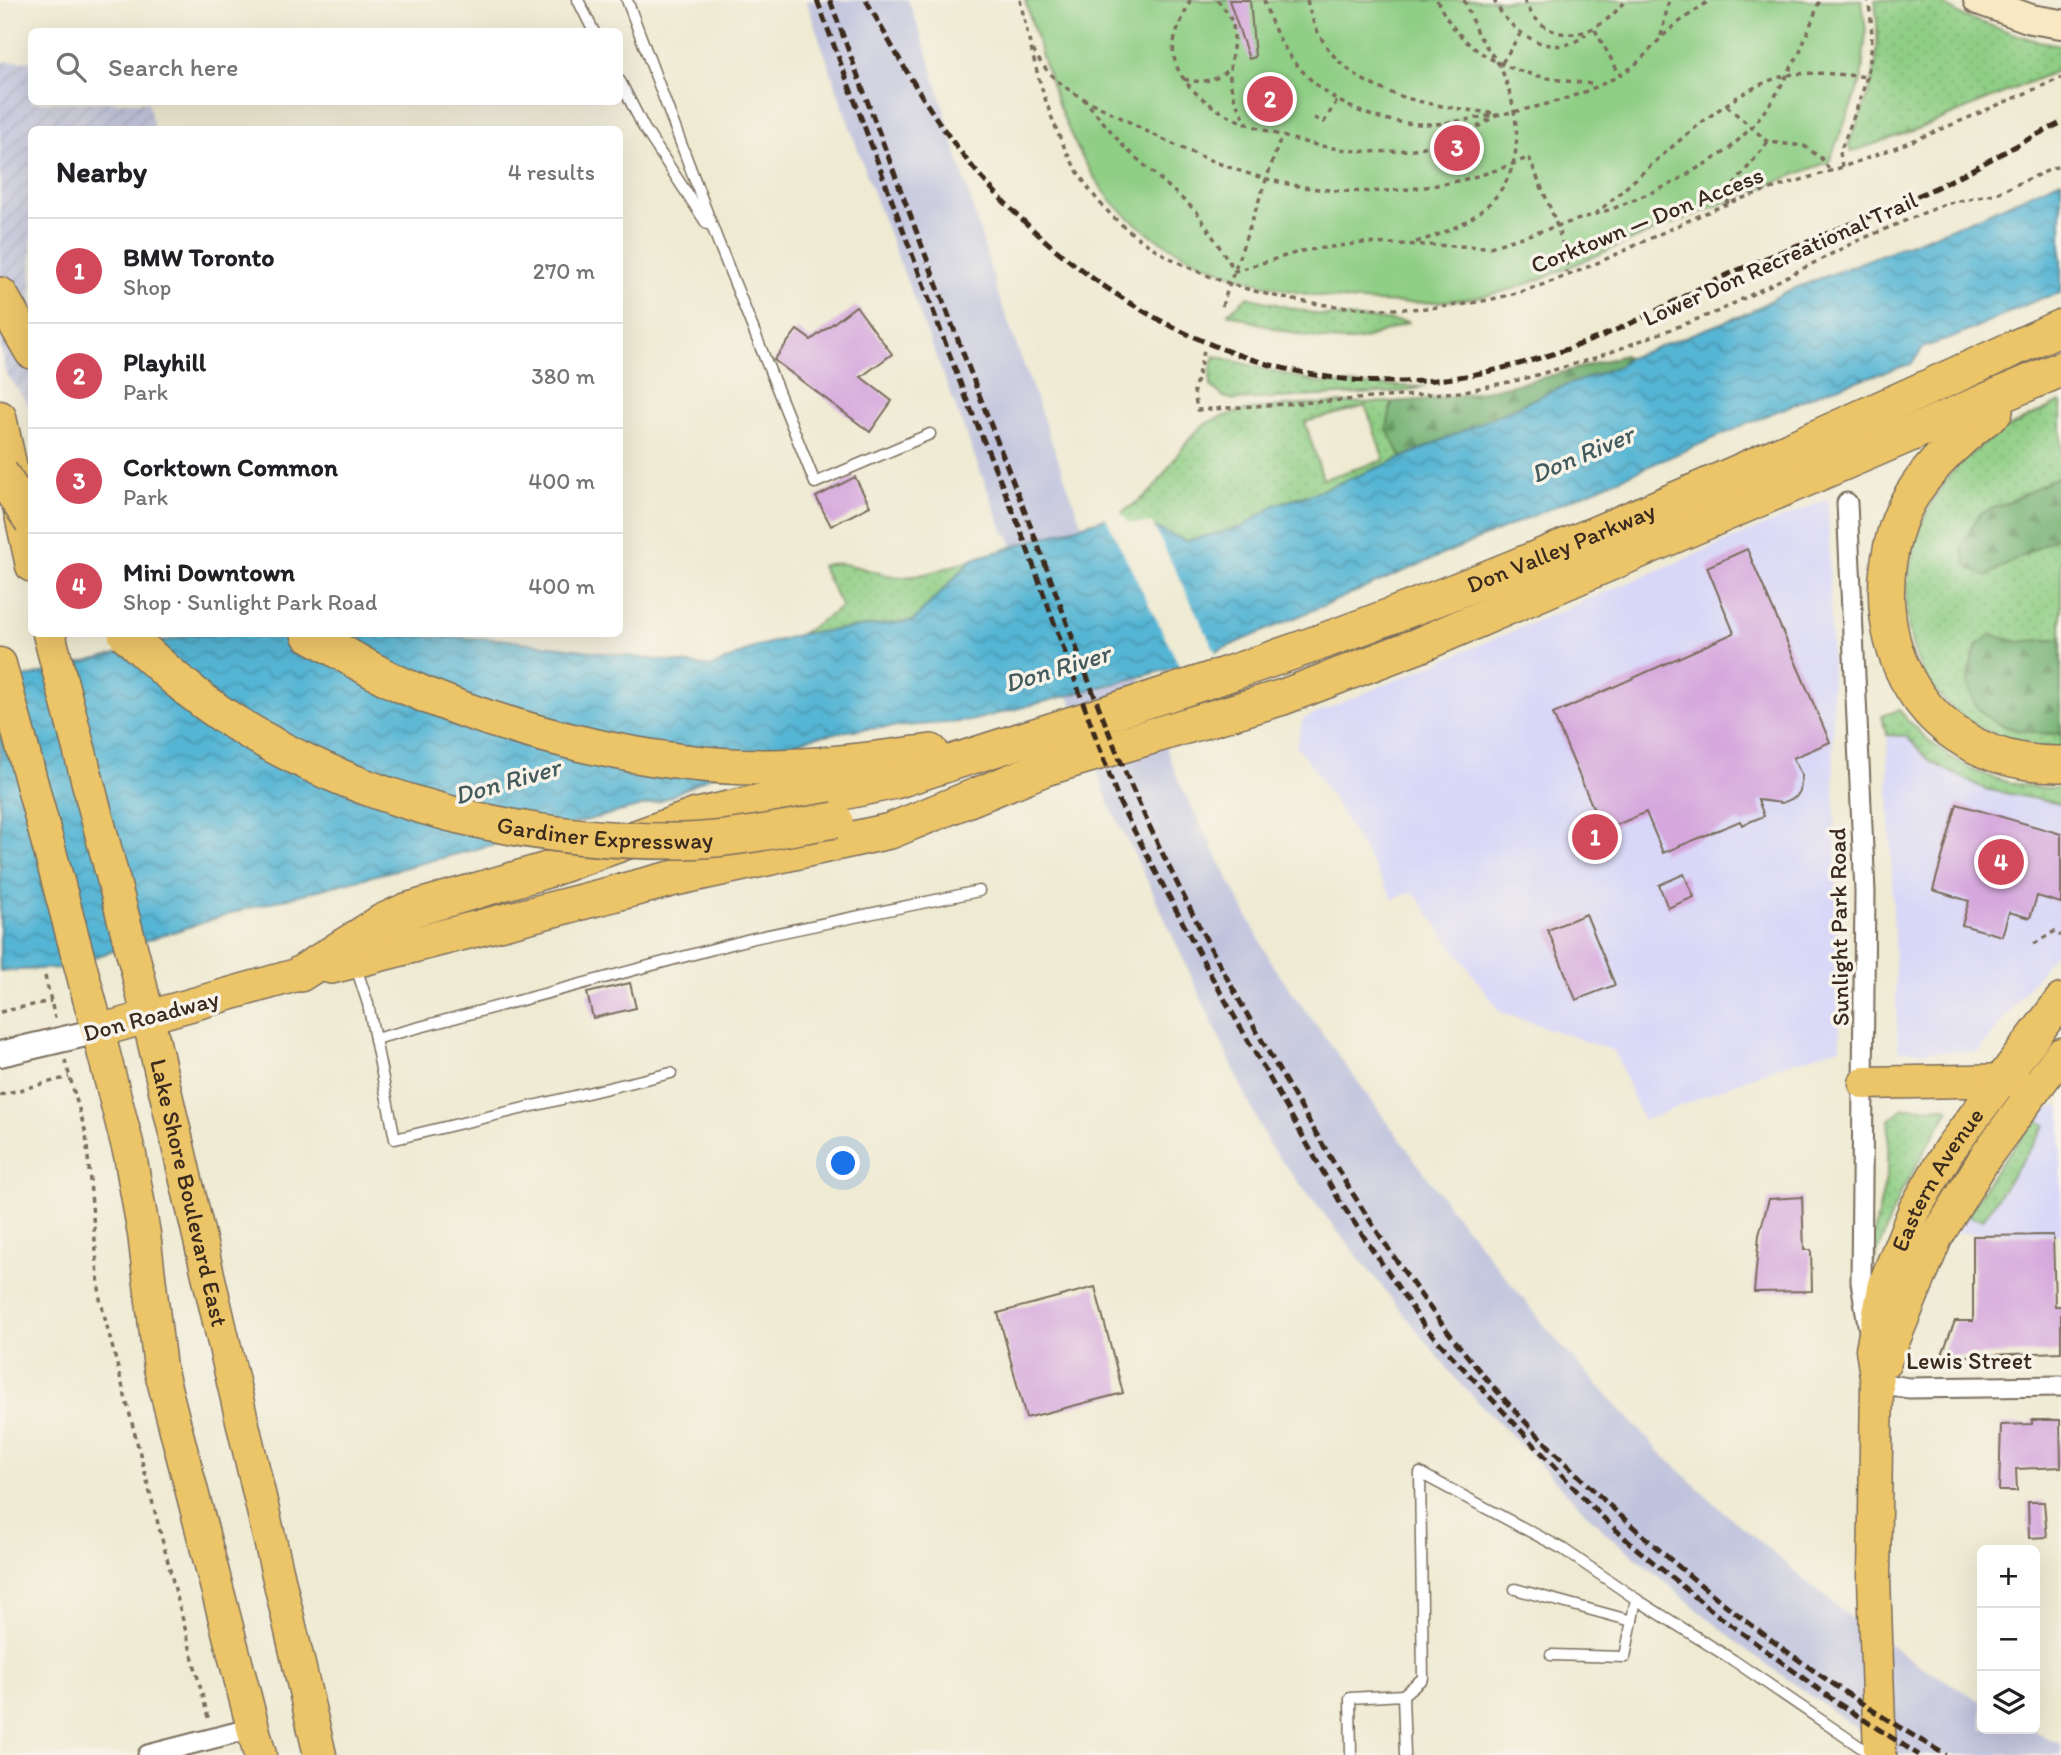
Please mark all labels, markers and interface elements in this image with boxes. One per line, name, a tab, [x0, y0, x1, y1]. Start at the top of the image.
search box	[28, 28, 623, 105]
icon: search	[52, 48, 90, 86]
text: Search here	[108, 51, 238, 83]
pin: 2	[1247, 73, 1293, 125]
pin: 3	[1434, 122, 1480, 174]
text: Nearby	[56, 153, 147, 190]
text: 4 results	[508, 158, 595, 186]
street label: Corktown — Don Access	[1526, 160, 1767, 279]
street label: Lower Don Recreational Trail	[1638, 185, 1922, 332]
text: BMW Toronto	[123, 241, 275, 273]
text: 1	[74, 257, 84, 285]
text: 270 m	[533, 257, 595, 285]
text: Shop	[123, 273, 171, 301]
text: Playhill	[123, 346, 206, 378]
text: 2	[73, 362, 85, 390]
text: 380 m	[531, 362, 595, 390]
text: Park	[123, 378, 168, 406]
water label: Don River	[1526, 417, 1641, 490]
text: Corktown Common	[123, 451, 338, 483]
text: 3	[73, 467, 85, 495]
text: 400 m	[528, 467, 595, 495]
text: Park	[123, 483, 168, 511]
street label: Don Valley Parkway	[1462, 495, 1659, 599]
text: Mini Downtown	[123, 556, 295, 588]
text: 4	[72, 572, 86, 600]
text: 400 m	[528, 572, 595, 600]
text: Shop · Sunlight Park Road	[123, 588, 377, 616]
water label: Don River	[1000, 636, 1116, 699]
water label: Don River	[450, 750, 566, 811]
street label: Gardiner Expressway	[495, 810, 714, 855]
pin: 1	[1572, 811, 1618, 863]
street label: Sunlight Park Road	[1822, 828, 1855, 1026]
pin: 4	[1978, 836, 2024, 888]
street label: Don Roadway	[80, 983, 222, 1048]
street label: Lake Shore Boulevard East	[144, 1056, 235, 1329]
street label: Eastern Avenue	[1884, 1102, 1990, 1255]
your location	[826, 1146, 860, 1180]
street label: Lewis Street	[1906, 1346, 2032, 1375]
map controls	[1977, 1545, 2040, 1734]
button: +	[1977, 1545, 2040, 1608]
button: −	[1977, 1608, 2040, 1671]
button: layers	[1977, 1671, 2040, 1734]

